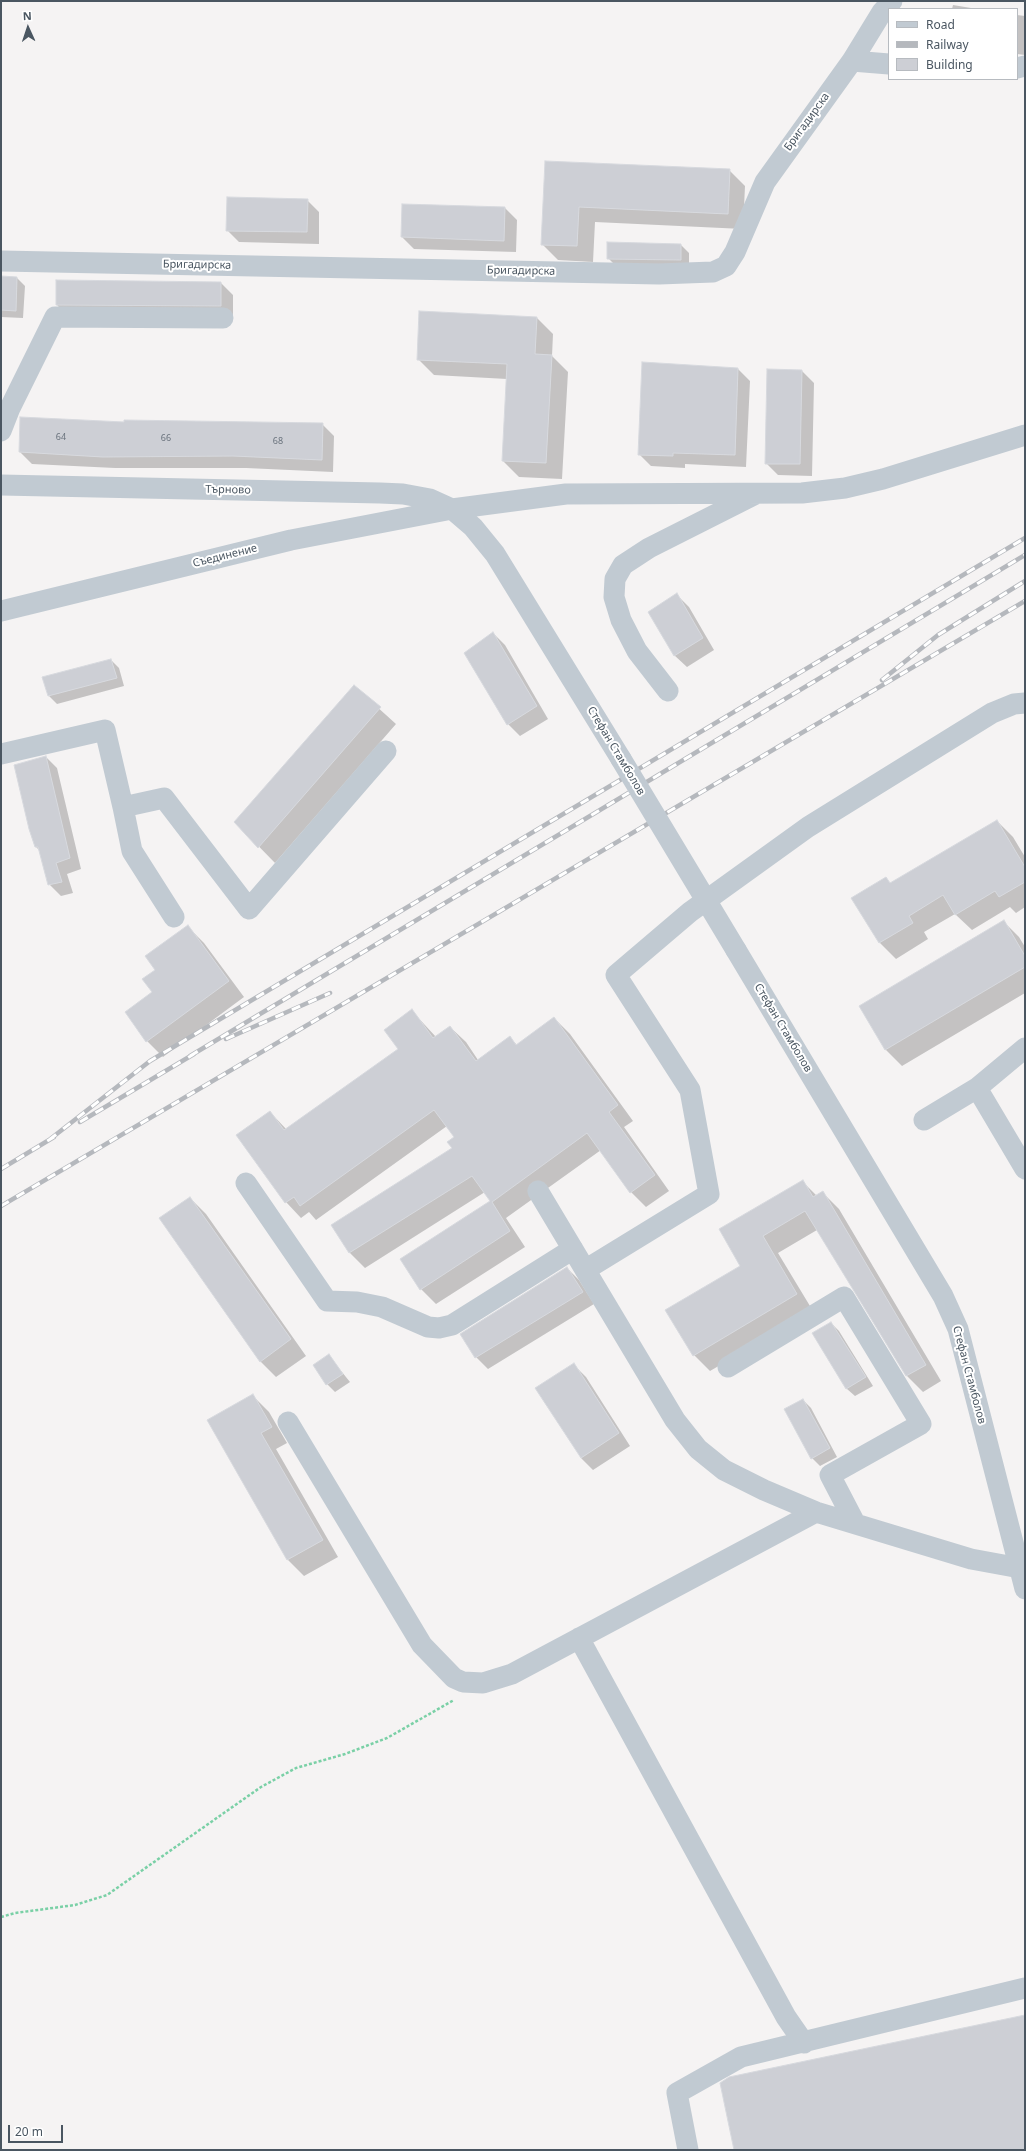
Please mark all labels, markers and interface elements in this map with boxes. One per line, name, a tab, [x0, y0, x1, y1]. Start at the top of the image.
north arrow	[8, 8, 48, 48]
text: N	[22, 8, 32, 23]
legend	[888, 8, 1018, 80]
text: Road	[926, 16, 955, 33]
text: Railway	[926, 36, 969, 53]
text: Building	[926, 56, 973, 73]
street label: Бригадирска	[782, 90, 832, 154]
street label: Бригадирска	[163, 258, 231, 272]
street label: Бригадирска	[487, 264, 555, 278]
house number: 64	[56, 432, 66, 442]
house number: 66	[161, 433, 171, 443]
house number: 68	[273, 436, 283, 446]
street label: Търново	[205, 483, 251, 497]
street label: Съединение	[191, 542, 259, 570]
street label: Стефан Стамболов	[584, 704, 648, 798]
street label: Стефан Стамболов	[751, 981, 815, 1075]
street label: Стефан Стамболов	[950, 1325, 988, 1425]
scale bar	[10, 2117, 65, 2143]
text: 20 m	[15, 2123, 43, 2140]

